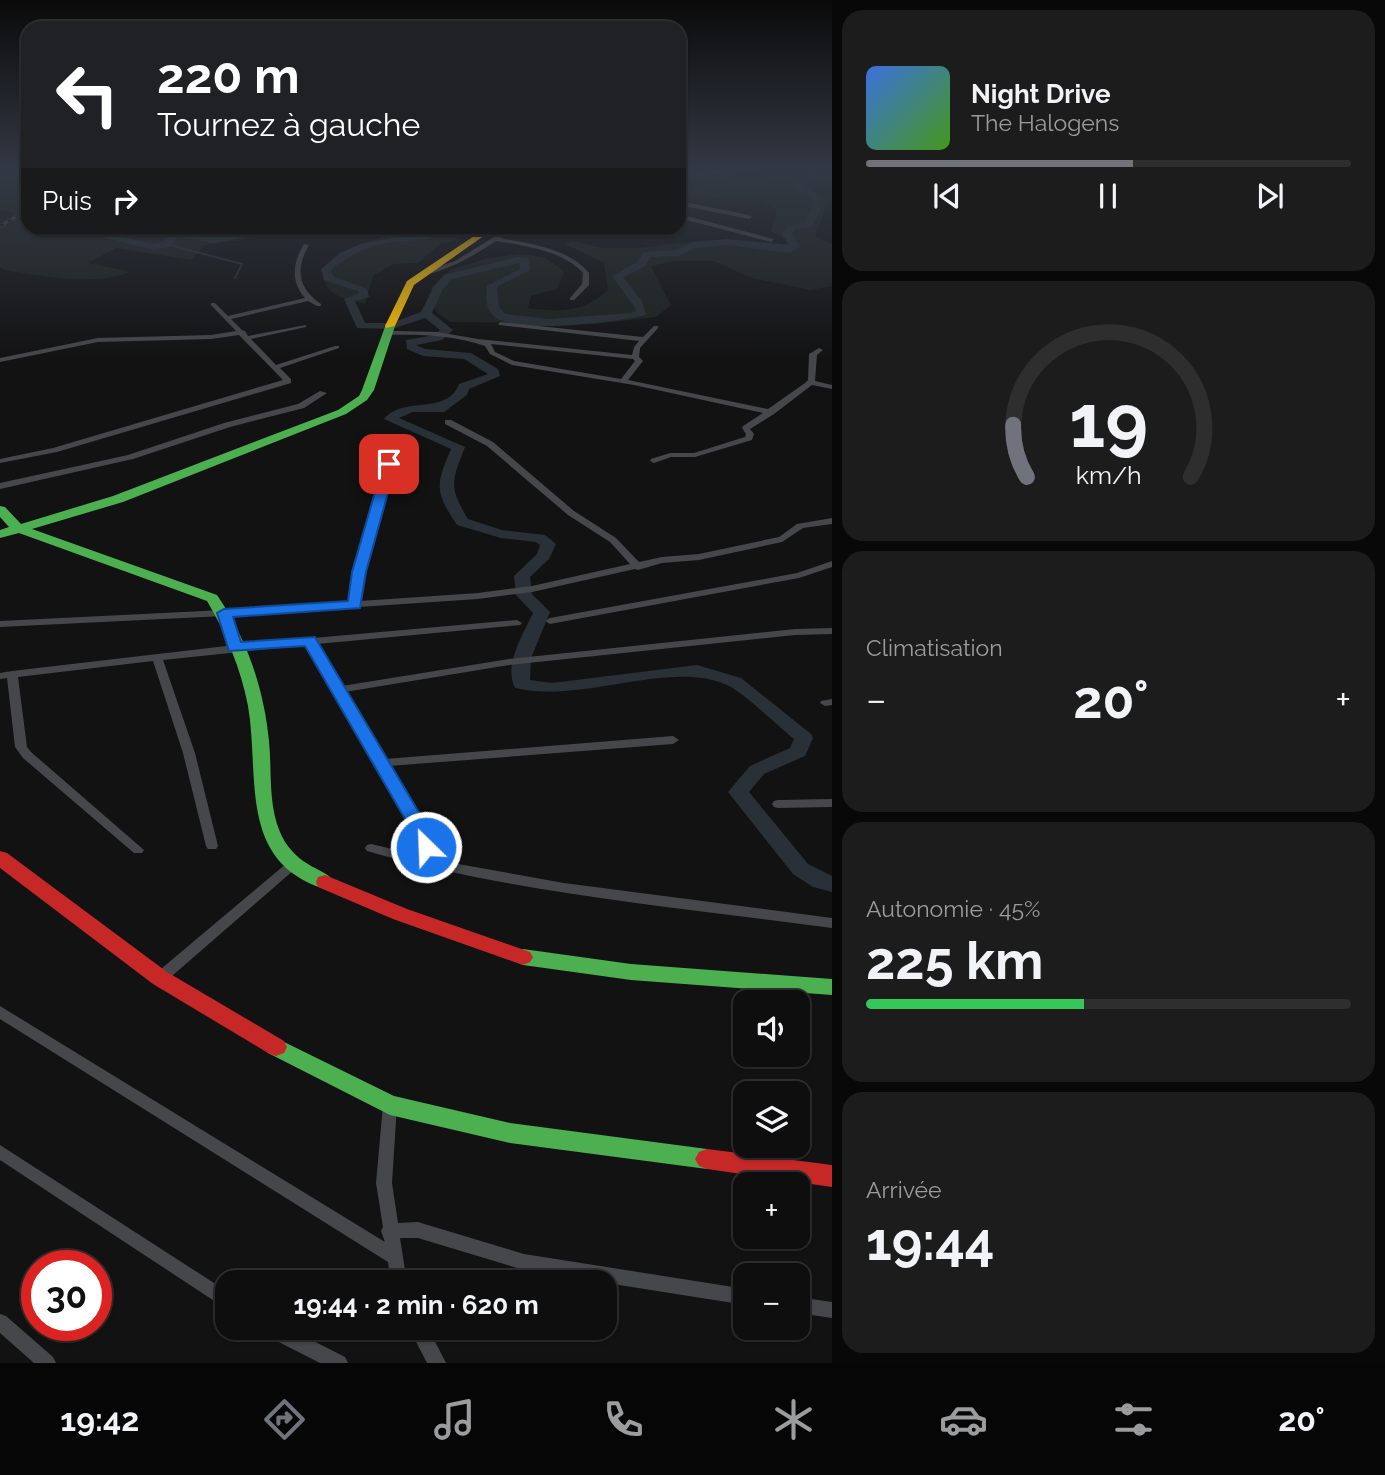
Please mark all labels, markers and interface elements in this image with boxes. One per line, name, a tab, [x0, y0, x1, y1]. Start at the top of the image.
text: 220 m	[157, 47, 300, 104]
icon: left	[42, 49, 133, 140]
text: Night Drive	[971, 79, 1110, 109]
text: Tournez à gauche	[157, 106, 420, 143]
text: The Halogens	[971, 109, 1119, 136]
icon: previous	[928, 177, 966, 215]
icon: pause	[1089, 177, 1127, 215]
icon: next	[1251, 177, 1289, 215]
icon: right	[106, 182, 144, 220]
text: Puis	[42, 186, 92, 216]
text: 19	[1069, 379, 1148, 464]
pin	[359, 434, 419, 494]
icon: arrive	[370, 445, 408, 483]
text: km/h	[1076, 460, 1141, 490]
text: Climatisation	[866, 634, 1003, 661]
text: 20°	[1073, 669, 1149, 730]
text: −	[866, 677, 886, 722]
text: +	[1335, 677, 1351, 722]
position arrow	[389, 810, 463, 884]
text: Autonomie · 45%	[866, 895, 1040, 922]
text: 225 km	[866, 930, 1043, 991]
map controls	[733, 990, 810, 1340]
button: sound	[733, 990, 810, 1067]
button: layers	[733, 1081, 810, 1158]
button: +	[733, 1172, 810, 1249]
text: Arrivée	[866, 1176, 942, 1203]
text: 19:44	[866, 1211, 995, 1272]
speed limit sign: 30	[21, 1250, 112, 1341]
button: −	[733, 1263, 810, 1340]
text: 19:44 · 2 min · 620 m	[293, 1290, 539, 1320]
icon: directions	[260, 1395, 309, 1444]
icon: music	[430, 1395, 479, 1444]
icon: phone	[599, 1395, 648, 1444]
icon: climate	[769, 1395, 818, 1444]
icon: car	[939, 1395, 988, 1444]
icon: filters	[1109, 1395, 1158, 1444]
text: 19:42	[60, 1401, 139, 1438]
text: 20°	[1278, 1401, 1325, 1438]

